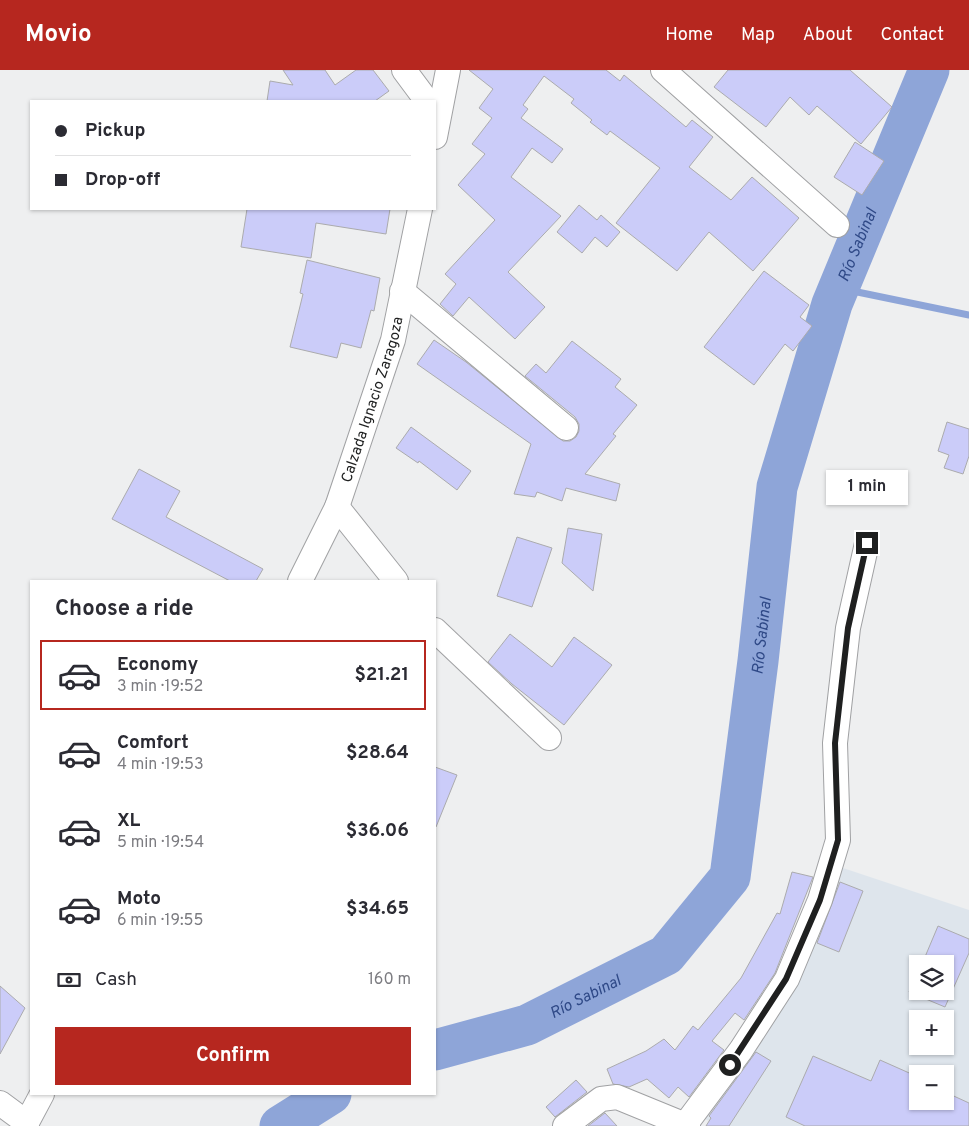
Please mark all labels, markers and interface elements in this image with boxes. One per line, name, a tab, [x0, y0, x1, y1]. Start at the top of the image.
text: Movio	[25, 20, 92, 50]
text: Home	[665, 24, 713, 47]
text: Map	[741, 24, 775, 47]
text: About	[803, 24, 852, 47]
text: Contact	[880, 24, 944, 47]
text: Pickup	[85, 119, 145, 143]
text: Drop-off	[85, 168, 160, 192]
water label: Río Sabinal	[834, 205, 883, 285]
street label: Calzada Ignacio Zaragoza	[338, 315, 409, 485]
callout: 1 min	[826, 470, 908, 506]
text: 1 min	[848, 477, 886, 497]
route end	[856, 532, 878, 554]
text: Choose a ride	[55, 596, 193, 623]
water label: Río Sabinal	[748, 596, 777, 676]
icon: car	[57, 653, 102, 698]
text: Economy	[117, 653, 198, 677]
text: $21.21	[354, 663, 409, 687]
text: 3 min · 19:52	[117, 677, 203, 697]
icon: car	[57, 731, 102, 776]
text: Comfort	[117, 731, 189, 755]
text: $28.64	[346, 741, 409, 765]
text: 4 min · 19:53	[117, 755, 204, 775]
icon: car	[57, 809, 102, 854]
text: XL	[117, 809, 140, 833]
text: $36.06	[346, 819, 409, 843]
text: 5 min · 19:54	[117, 833, 204, 853]
icon: car	[57, 887, 102, 932]
text: Moto	[117, 887, 161, 911]
text: $34.65	[346, 897, 409, 921]
text: 6 min · 19:55	[117, 911, 203, 931]
map controls	[909, 955, 954, 1110]
button: layers	[909, 955, 954, 1000]
icon: cash	[55, 966, 83, 994]
text: Cash	[95, 968, 137, 992]
text: 160 m	[368, 970, 411, 990]
water label: Río Sabinal	[547, 971, 626, 1024]
button: +	[909, 1010, 954, 1055]
button: Confirm	[55, 1027, 411, 1085]
route start	[719, 1054, 741, 1076]
button: −	[909, 1065, 954, 1110]

